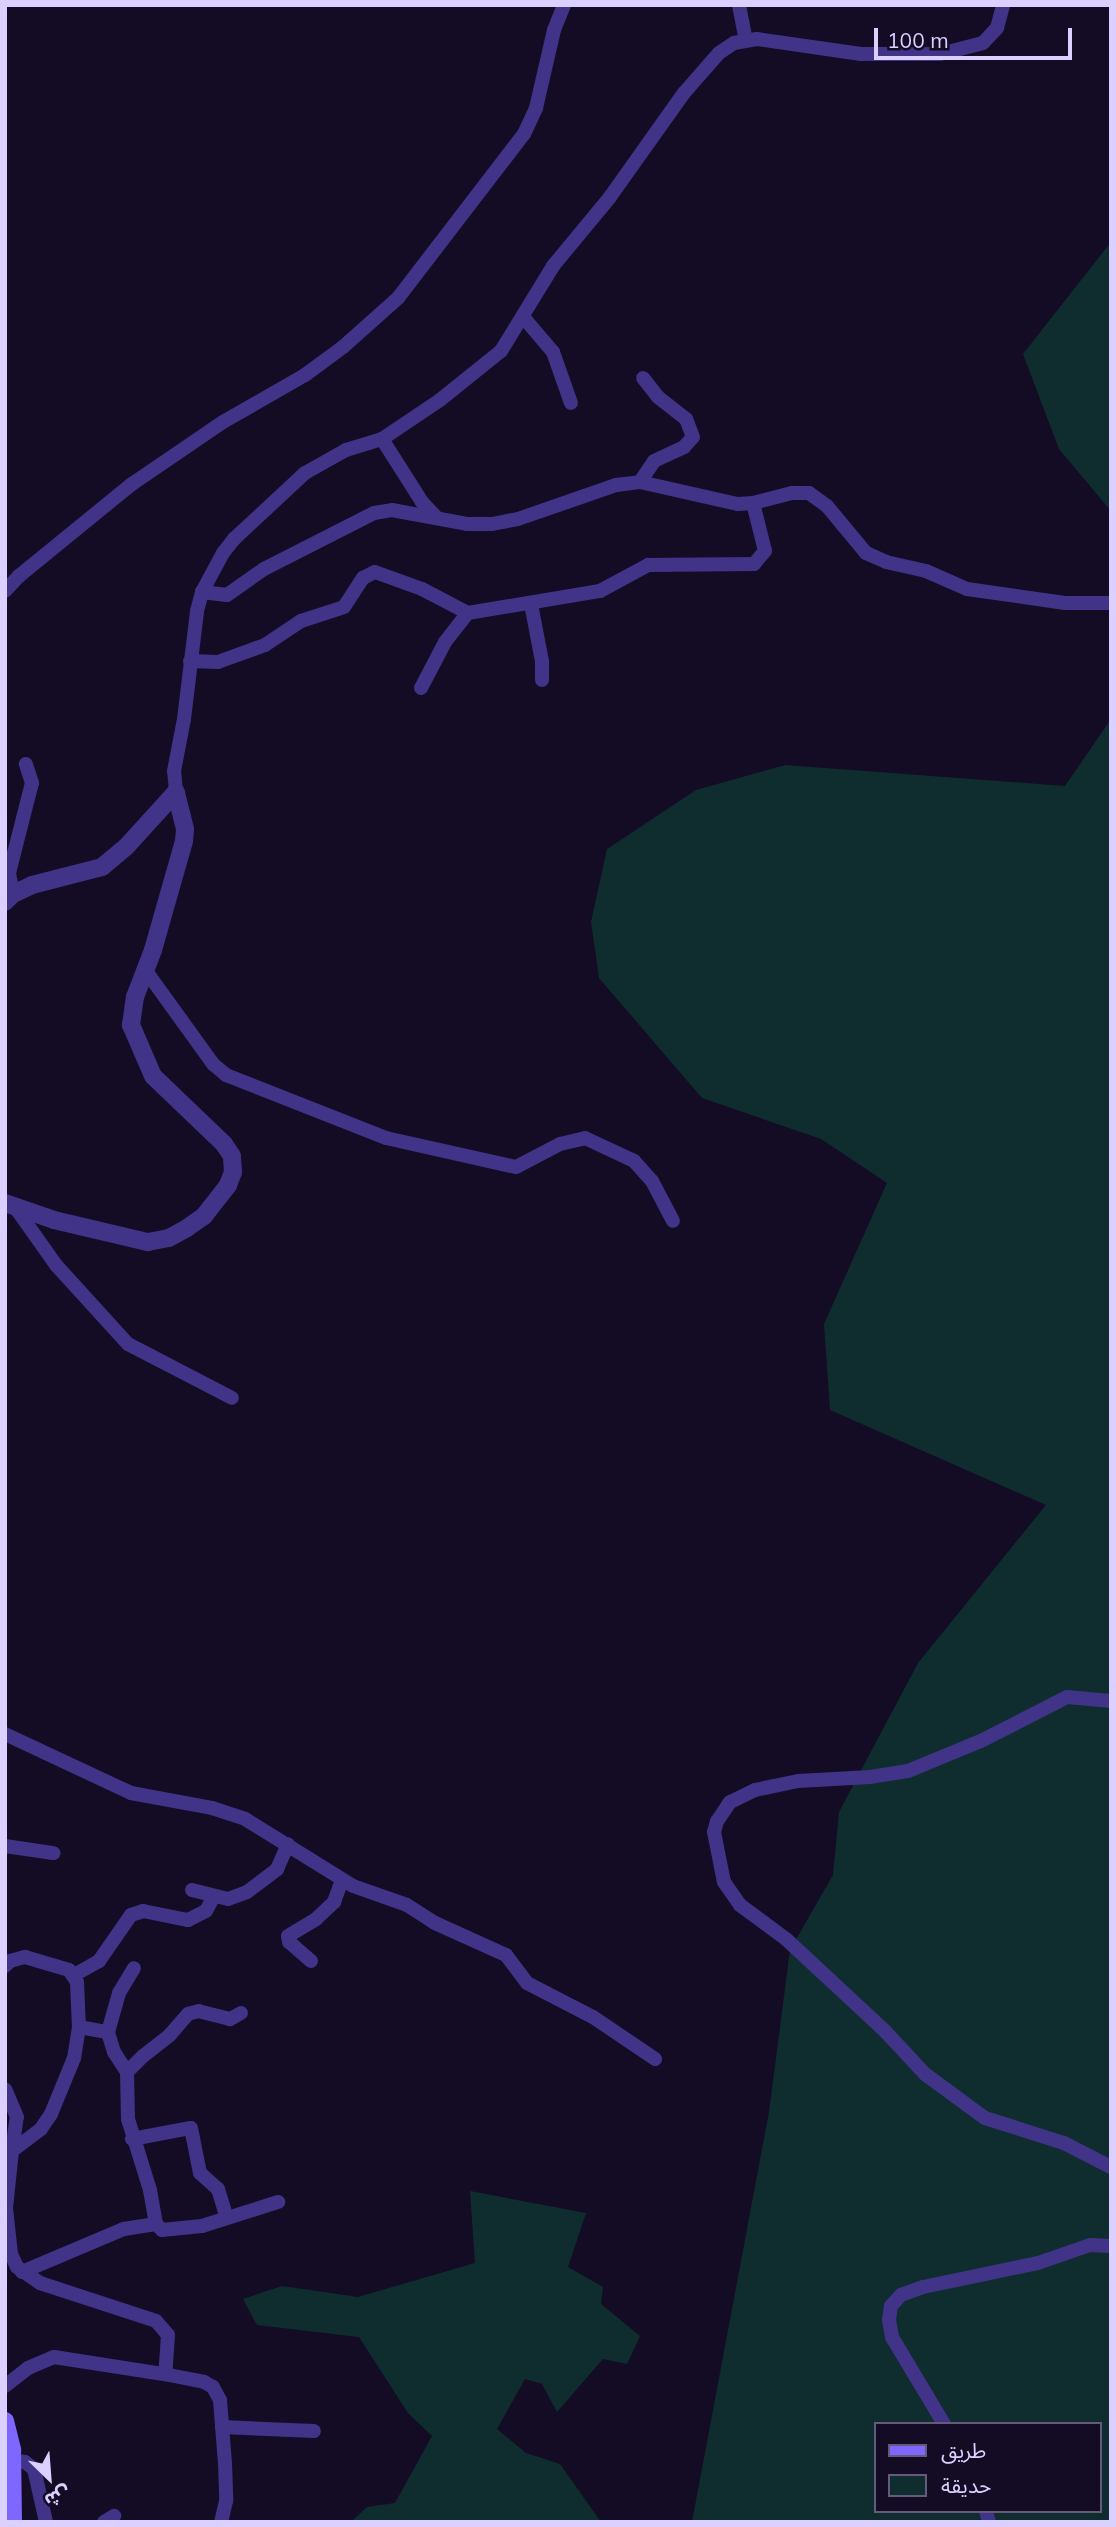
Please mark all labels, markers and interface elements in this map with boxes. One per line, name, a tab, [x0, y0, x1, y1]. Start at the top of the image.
scale bar	[878, 14, 1076, 58]
text: 100 m	[887, 27, 949, 53]
legend	[874, 2422, 1102, 2513]
text: طريق	[941, 2437, 986, 2463]
north arrow	[14, 2443, 84, 2513]
text: حديقة	[941, 2472, 991, 2498]
text: ش	[41, 2481, 75, 2513]

